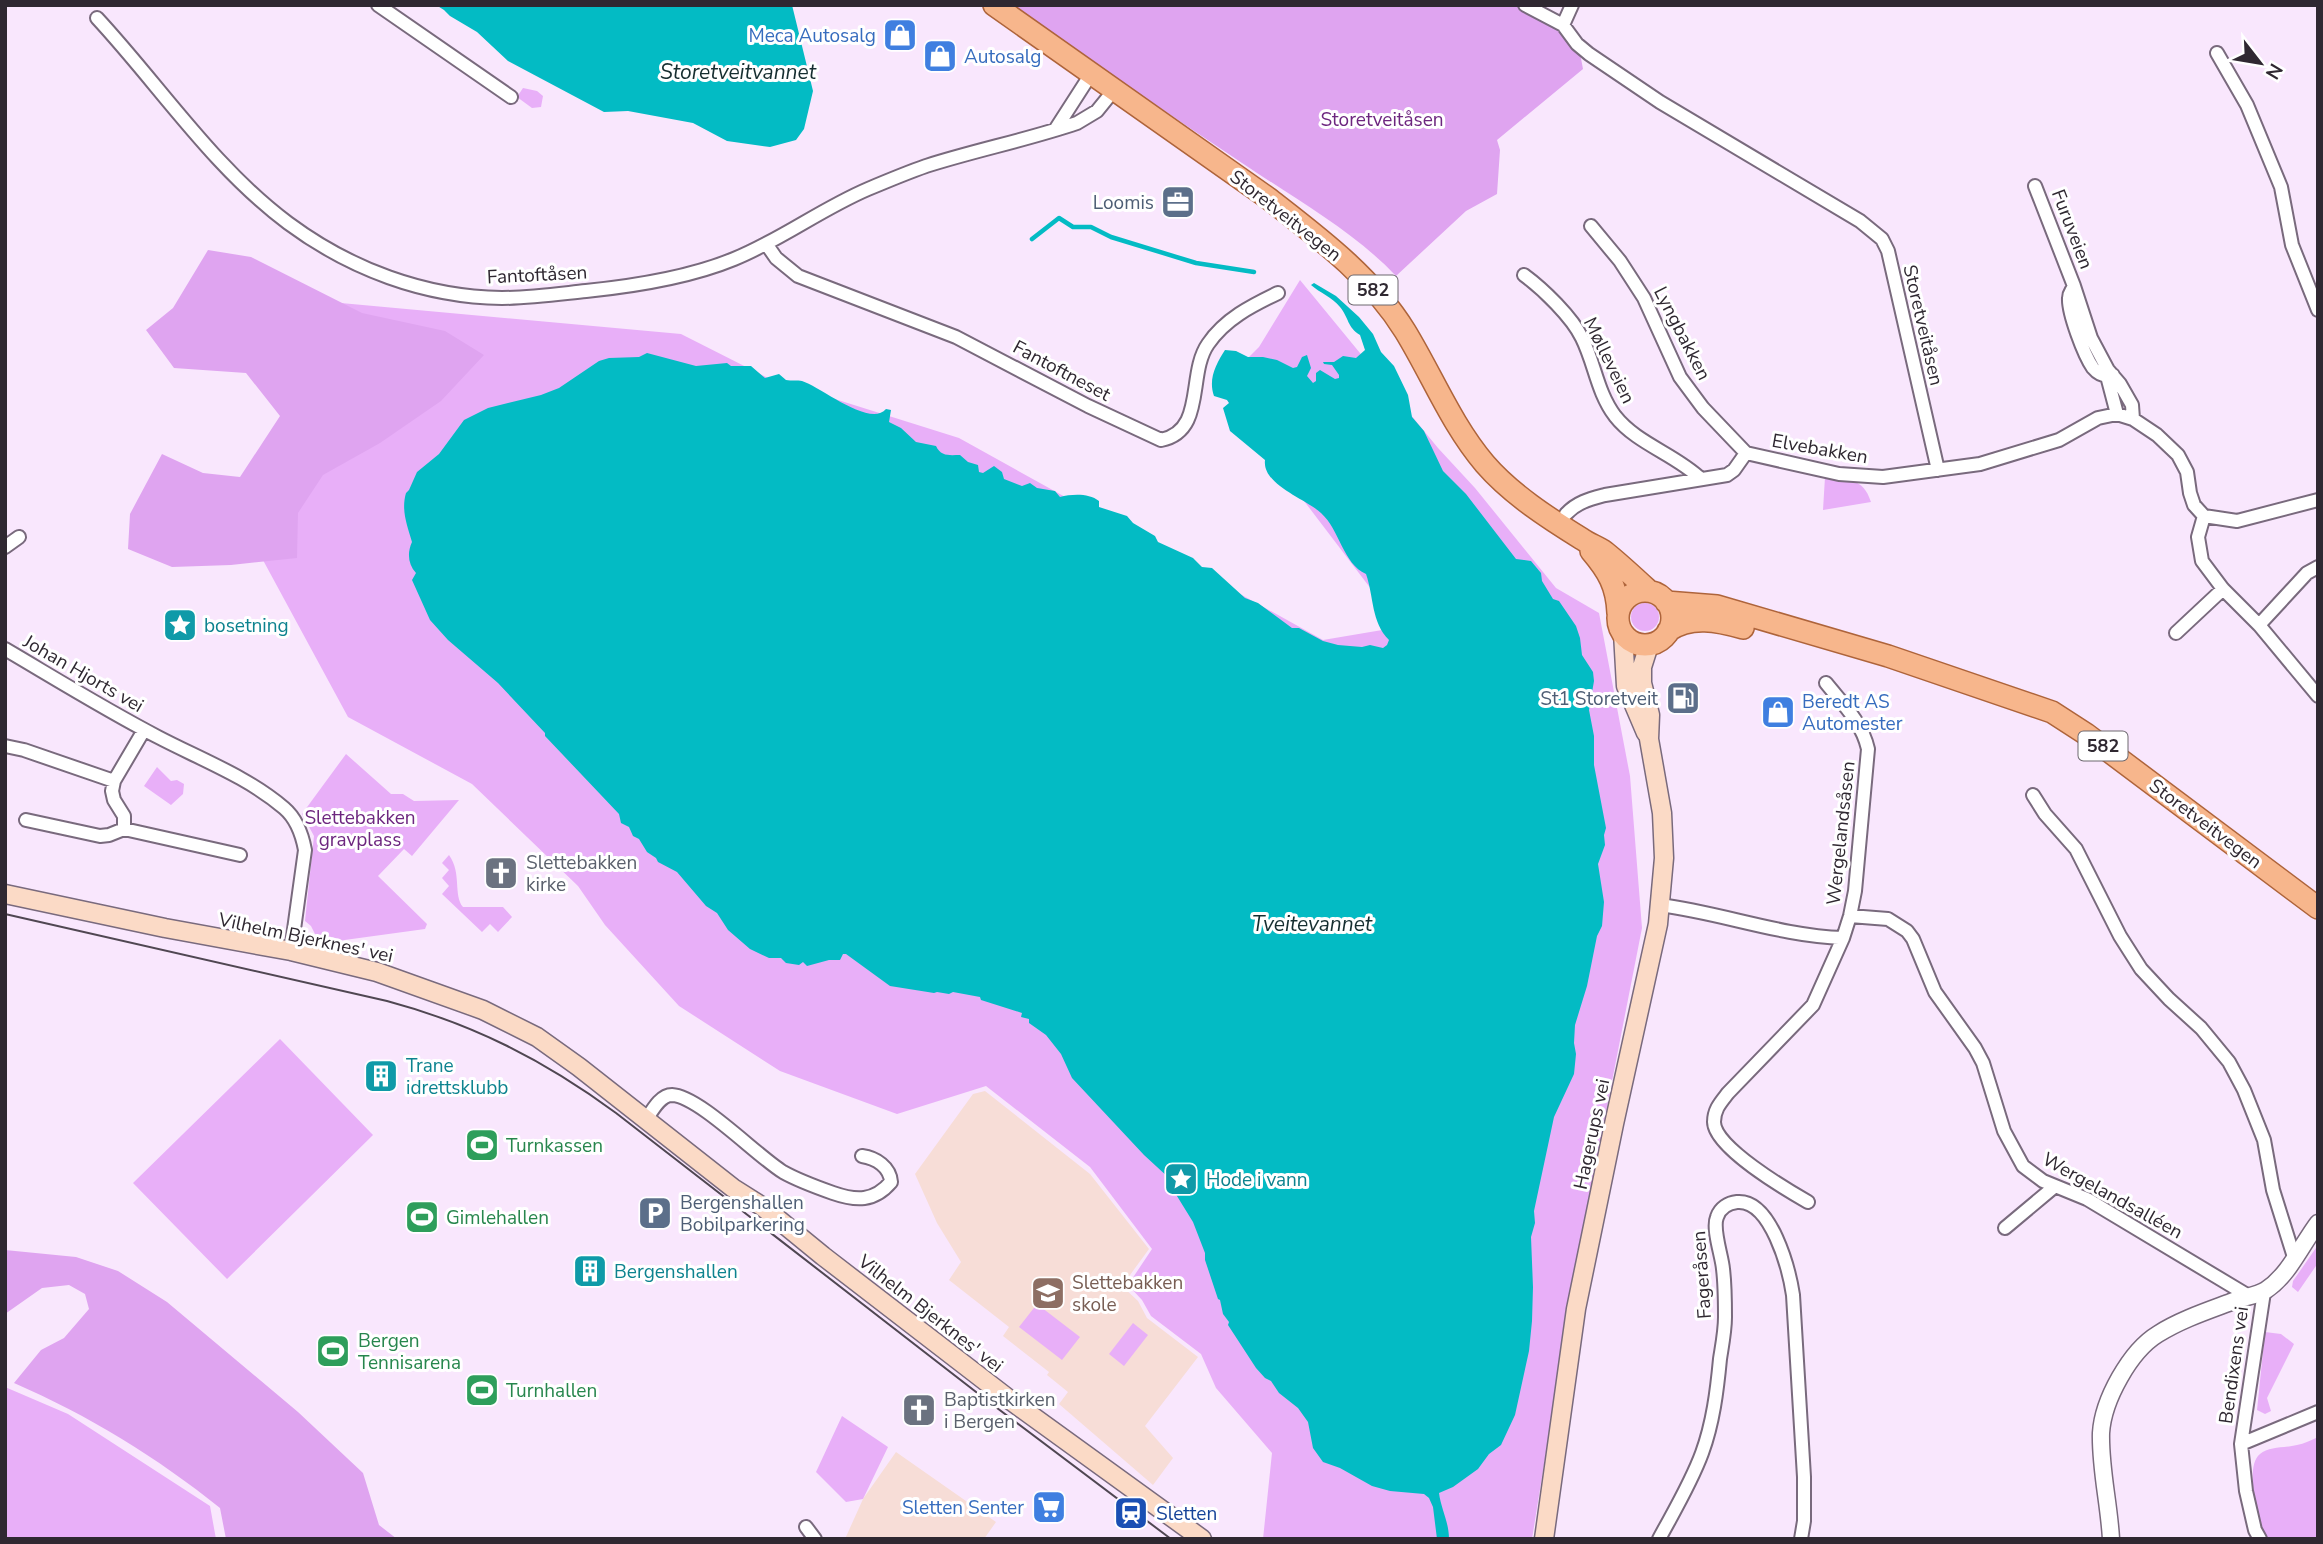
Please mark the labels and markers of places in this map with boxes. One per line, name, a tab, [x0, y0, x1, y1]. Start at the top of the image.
shop icon: Meca Autosalg	[881, 16, 919, 54]
place label: Meca Autosalg	[748, 23, 876, 49]
shop icon: Autosalg	[921, 37, 959, 75]
place label: Autosalg	[964, 44, 1042, 70]
office icon: Loomis	[1159, 183, 1197, 221]
place label: Loomis	[1093, 190, 1154, 216]
place icon: bosetning	[161, 606, 199, 644]
place label: bosetning	[204, 613, 289, 639]
fuel station icon: St1 Storetveit	[1664, 679, 1702, 717]
place label: St1 Storetveit	[1540, 686, 1658, 712]
place label: Beredt AS Automester	[1802, 689, 1903, 737]
shop icon: Beredt AS Automester	[1759, 693, 1797, 731]
place label: Slettebakken kirke	[526, 850, 637, 898]
church icon: Slettebakken kirke	[482, 854, 520, 892]
place label: Trane idrettsklubb	[406, 1053, 508, 1101]
building icon: Trane idrettsklubb	[362, 1057, 400, 1095]
sports icon: Turnkassen	[463, 1126, 501, 1164]
place label: Turnkassen	[506, 1133, 603, 1159]
place icon: Hode i vann	[1162, 1160, 1200, 1198]
place label: Hode i vann	[1206, 1167, 1308, 1193]
place label: Bergenshallen Bobilparkering	[680, 1190, 805, 1238]
parking icon: Bergenshallen Bobilparkering	[636, 1194, 674, 1232]
sports icon: Gimlehallen	[403, 1198, 441, 1236]
place label: Gimlehallen	[446, 1205, 549, 1231]
building icon: Bergenshallen	[571, 1252, 609, 1290]
place label: Bergenshallen	[614, 1259, 738, 1285]
place label: Slettebakken skole	[1072, 1270, 1183, 1318]
school or university icon: Slettebakken skole	[1029, 1274, 1067, 1312]
place label: Bergen Tennisarena	[358, 1328, 461, 1376]
sports icon: Bergen Tennisarena	[314, 1332, 352, 1370]
sports icon: Turnhallen	[463, 1371, 501, 1409]
place label: Turnhallen	[506, 1378, 597, 1404]
place label: Baptistkirken i Bergen	[944, 1387, 1056, 1435]
church icon: Baptistkirken i Bergen	[900, 1391, 938, 1429]
supermarket icon: Sletten Senter	[1030, 1488, 1068, 1526]
station icon: Sletten	[1112, 1494, 1150, 1532]
place label: Sletten Senter	[902, 1495, 1024, 1521]
place label: Sletten	[1156, 1501, 1217, 1527]

